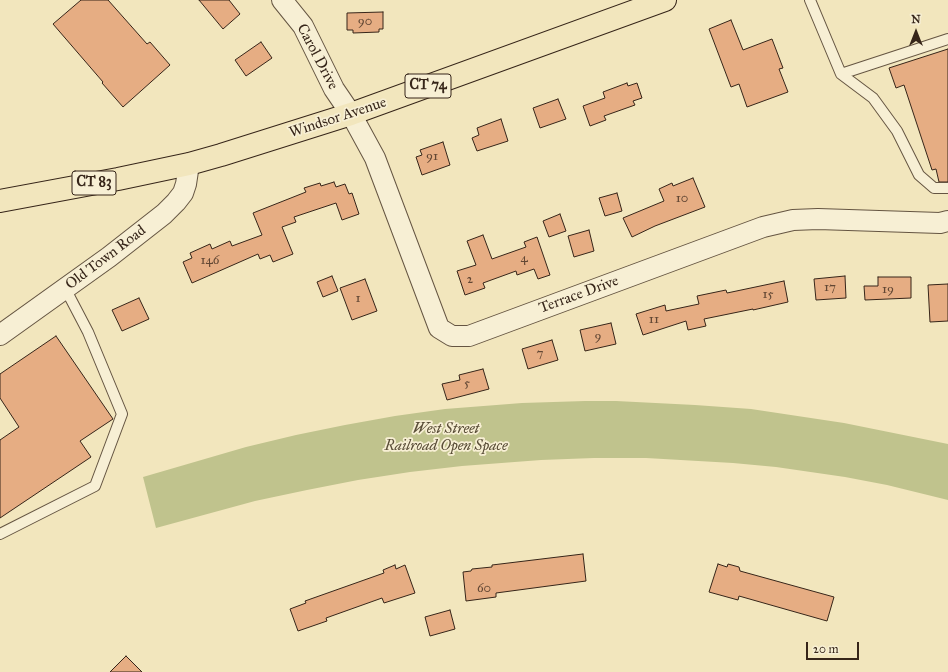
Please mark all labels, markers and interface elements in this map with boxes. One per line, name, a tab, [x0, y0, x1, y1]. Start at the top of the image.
north arrow	[896, 12, 936, 52]
text: N	[911, 13, 921, 26]
house number: 90	[358, 14, 372, 30]
street label: Carol Drive	[292, 21, 342, 93]
road number: CT 74	[405, 74, 451, 98]
street label: Windsor Avenue	[287, 94, 389, 142]
house number: 91	[426, 149, 438, 165]
road number: CT 83	[72, 171, 116, 195]
house number: 10	[676, 191, 688, 207]
street label: Old Town Road	[62, 222, 150, 294]
house number: 4	[520, 251, 528, 267]
house number: 146	[200, 253, 220, 269]
house number: 2	[467, 272, 473, 288]
street label: Terrace Drive	[537, 272, 621, 318]
house number: 17	[824, 280, 836, 296]
house number: 19	[882, 282, 894, 298]
house number: 15	[762, 287, 774, 303]
house number: 1	[355, 291, 361, 307]
house number: 11	[649, 312, 659, 328]
house number: 9	[595, 329, 601, 345]
house number: 7	[537, 346, 543, 362]
house number: 5	[464, 376, 470, 392]
park label: West Street Railroad Open Space	[384, 420, 508, 455]
house number: 60	[477, 581, 491, 597]
scale bar	[808, 634, 861, 660]
text: 20 m	[813, 642, 839, 656]

